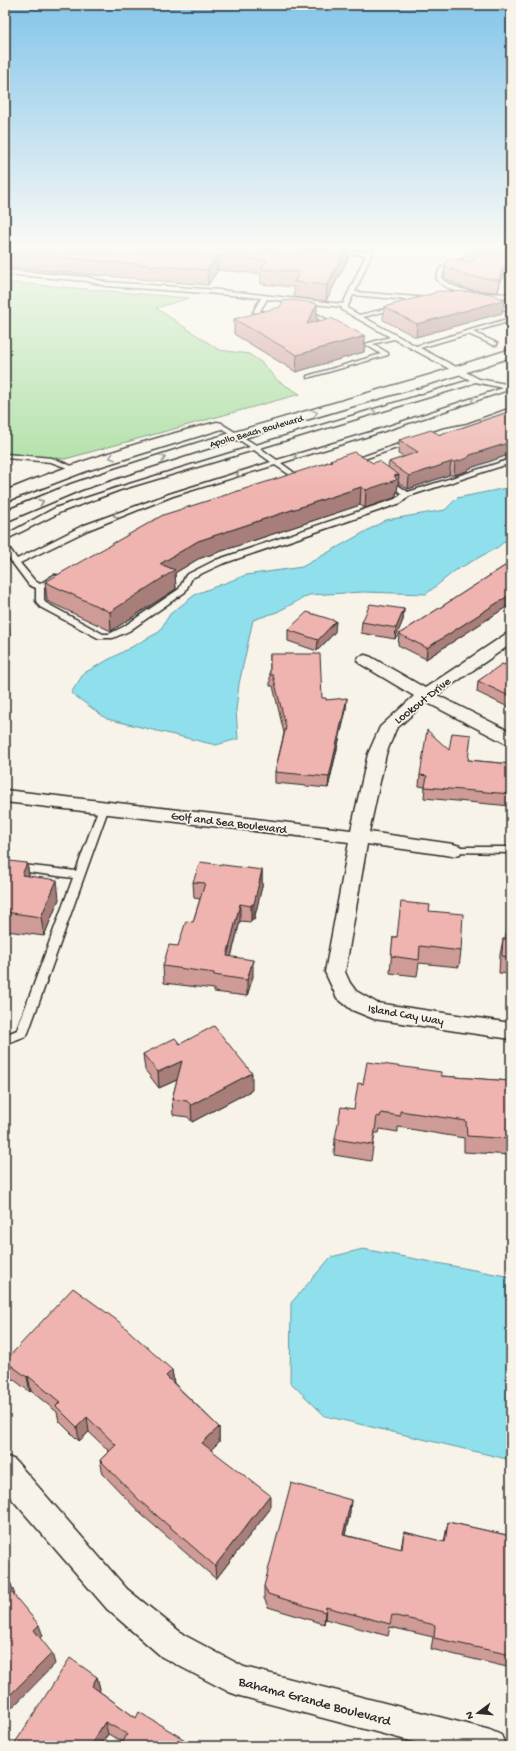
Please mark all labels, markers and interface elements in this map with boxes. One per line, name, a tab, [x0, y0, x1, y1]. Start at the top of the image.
one-way arrow	[471, 396, 478, 404]
one-way arrow	[369, 408, 376, 417]
one-way arrow	[311, 409, 318, 418]
street label: Apollo Beach Boulevard	[208, 413, 306, 451]
one-way arrow	[294, 451, 301, 460]
one-way arrow	[108, 452, 115, 461]
one-way arrow	[159, 454, 166, 463]
one-way arrow	[236, 469, 243, 478]
one-way arrow	[37, 498, 44, 506]
one-way arrow	[112, 510, 120, 518]
street label: Lookout Drive	[392, 675, 455, 728]
street label: Golf and Sea Boulevard	[170, 810, 288, 838]
street label: Island Cay Way	[367, 1002, 445, 1030]
street label: Bahama Grande Boulevard	[236, 1674, 394, 1731]
north arrow	[458, 1693, 498, 1733]
text: N	[464, 1710, 477, 1720]

